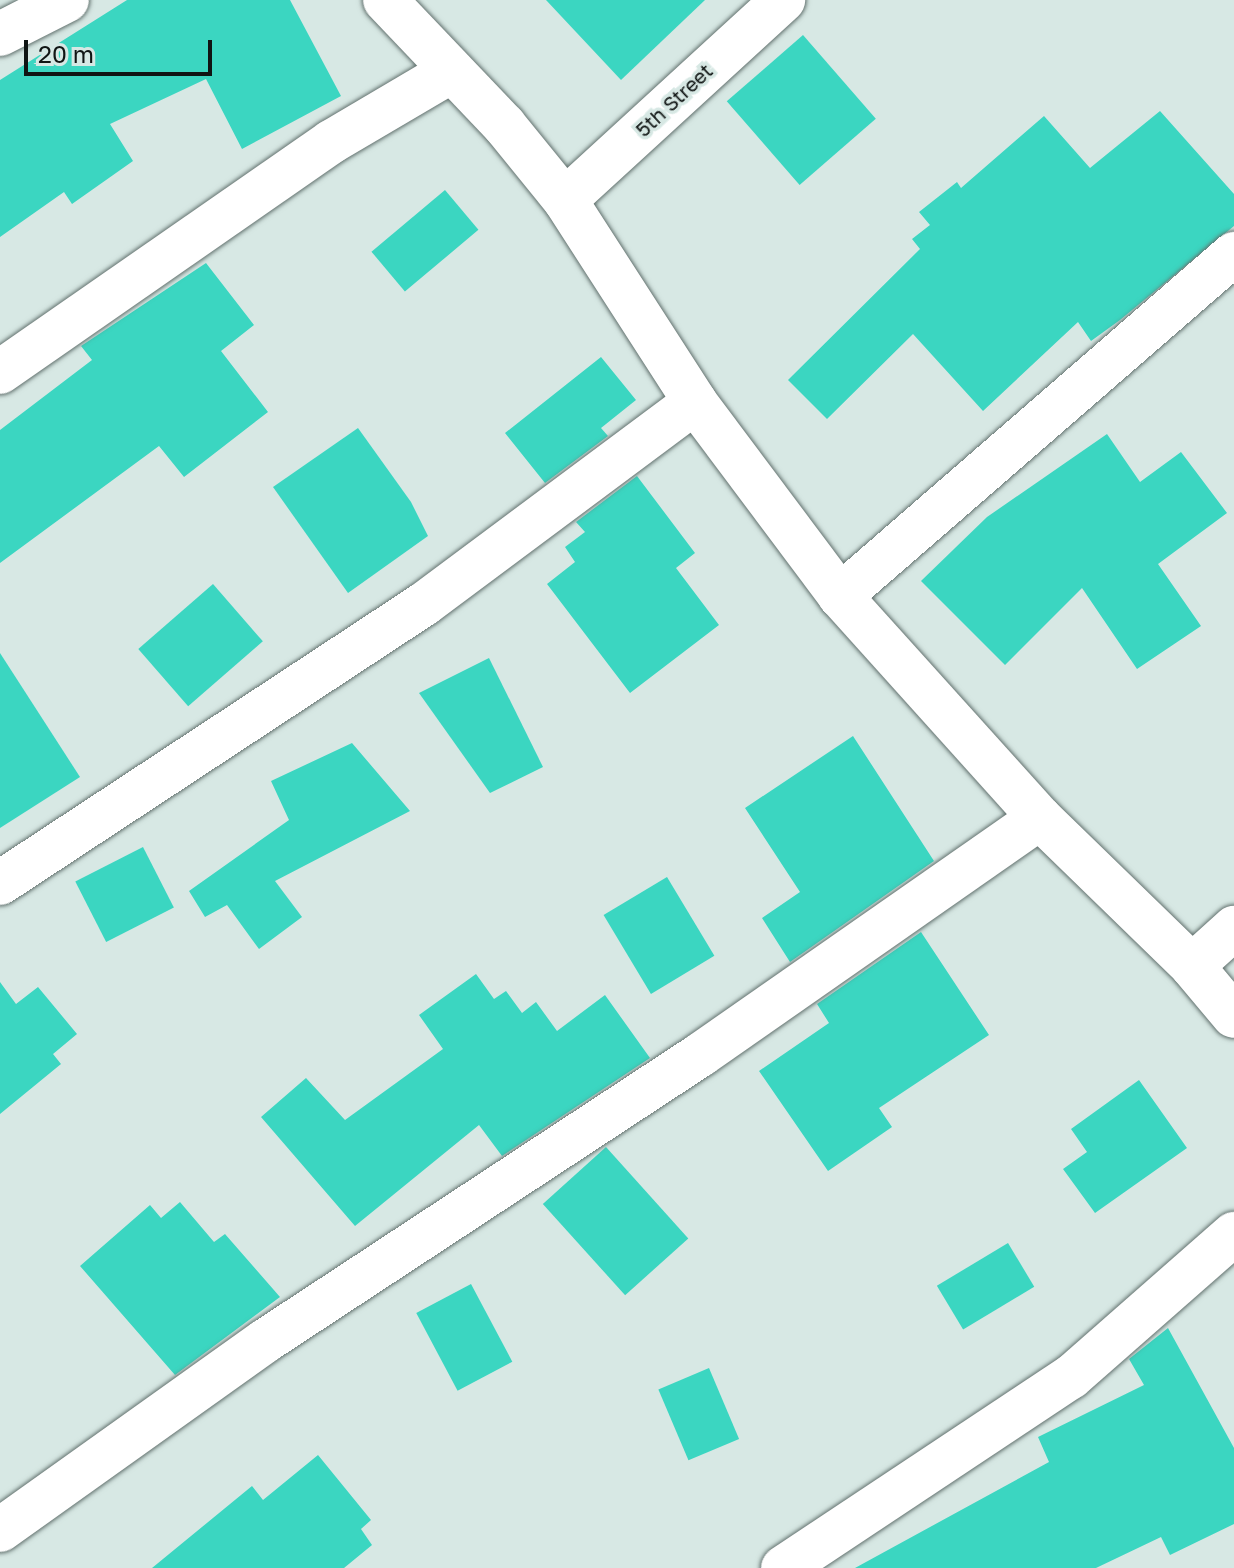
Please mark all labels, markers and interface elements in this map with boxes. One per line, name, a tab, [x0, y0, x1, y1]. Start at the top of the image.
scale bar	[28, 24, 216, 74]
text: 20 m	[38, 39, 94, 68]
street label: 5th Street	[631, 58, 717, 142]

